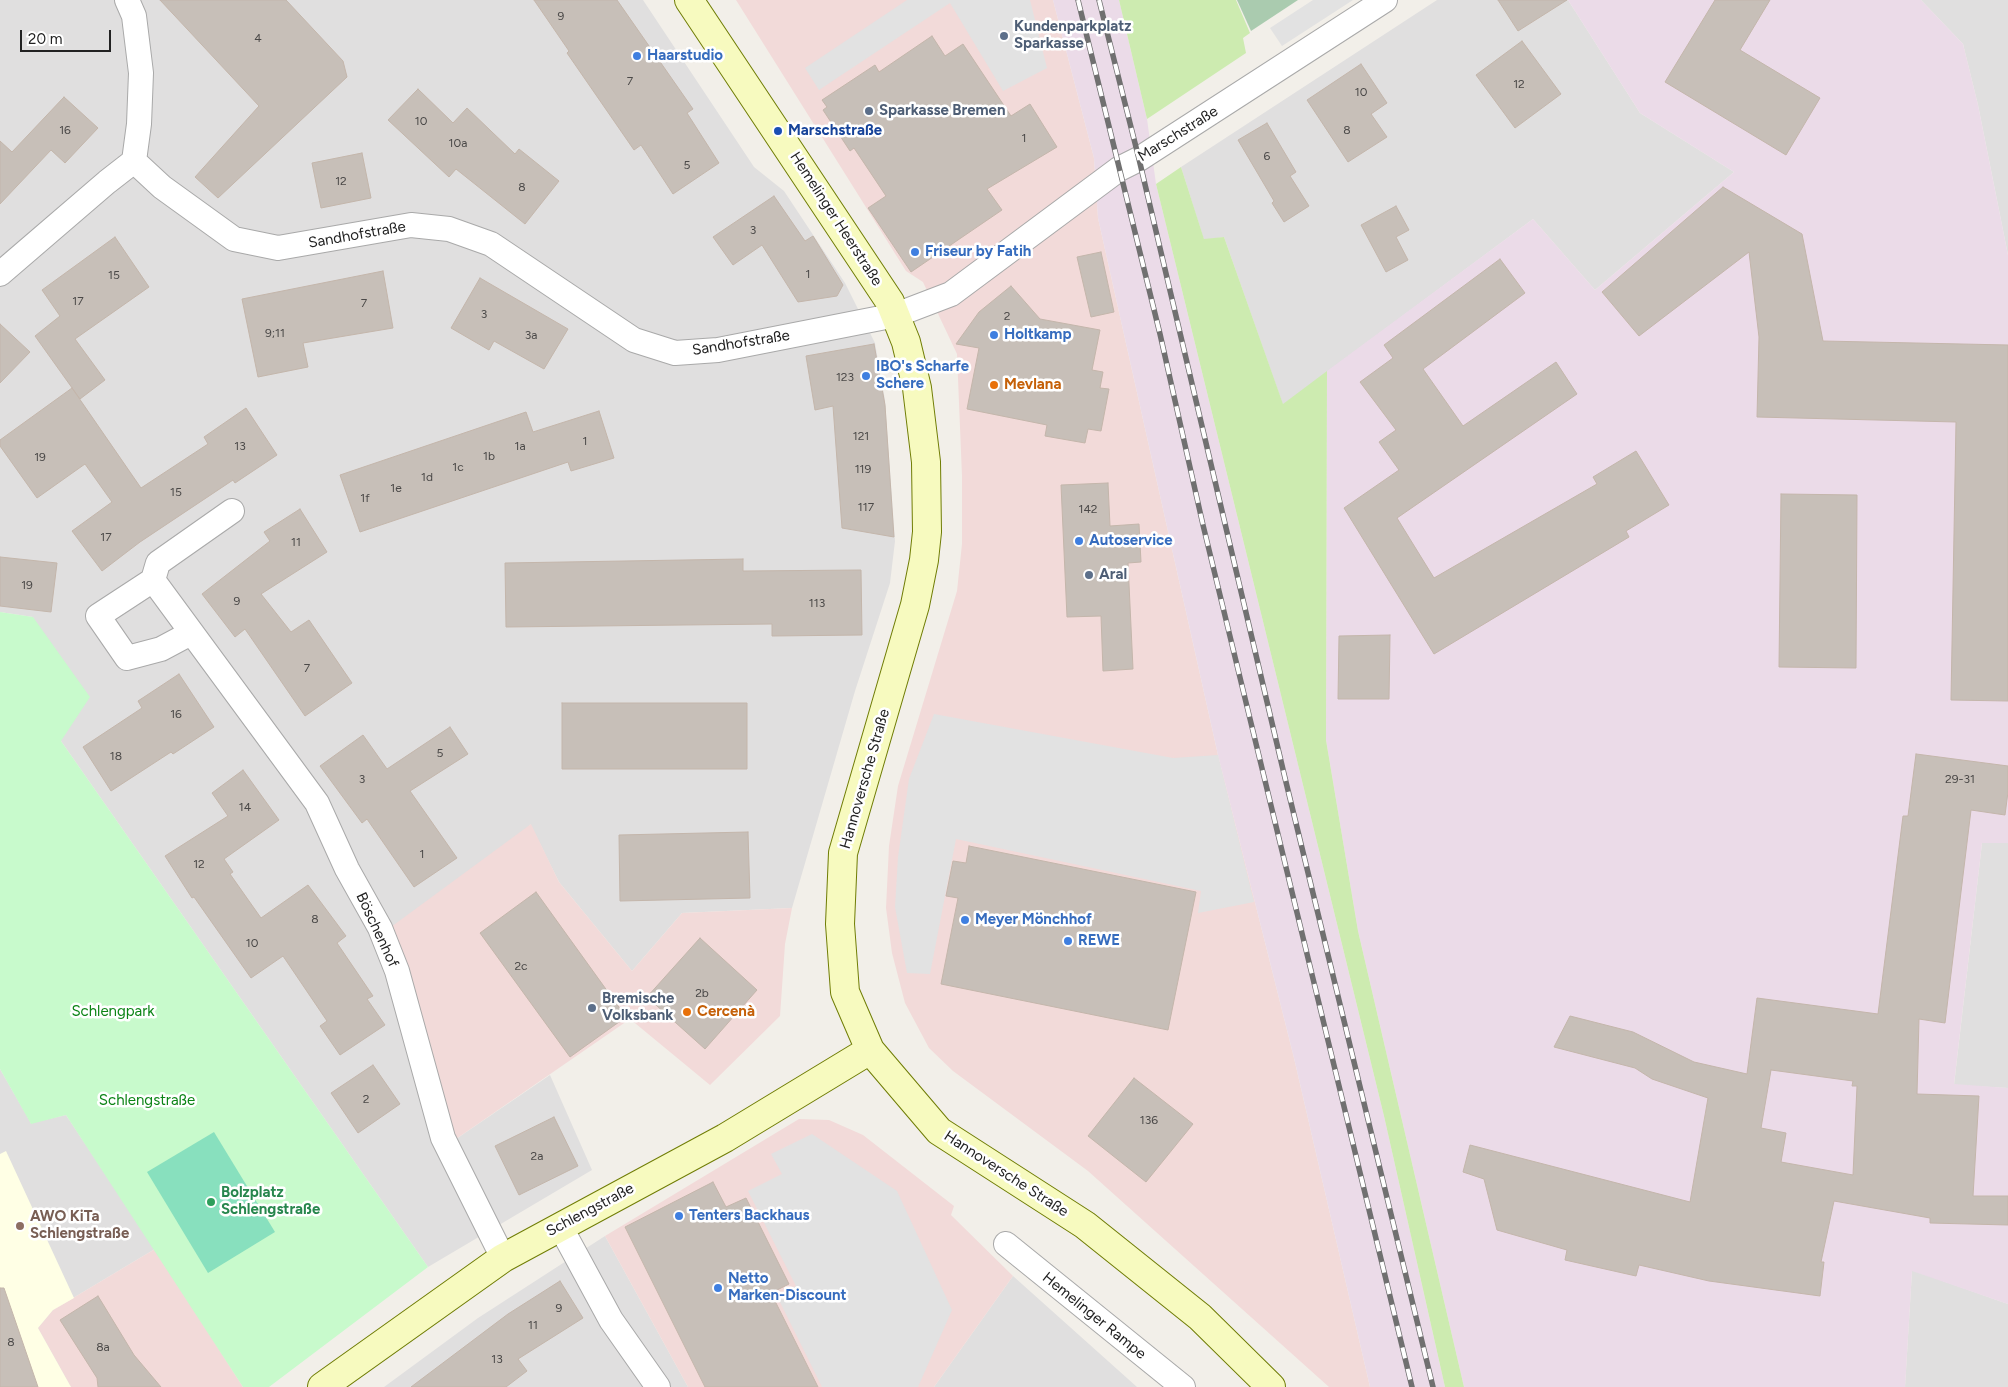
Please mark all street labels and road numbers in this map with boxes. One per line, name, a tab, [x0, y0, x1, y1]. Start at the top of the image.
street label: Marschstraße	[1135, 102, 1221, 166]
street label: Hemelinger Heerstraße	[786, 149, 886, 289]
street label: Sandhofstraße	[307, 218, 407, 252]
street label: Sandhofstraße	[691, 326, 791, 360]
street label: Hannoversche Straße	[836, 707, 894, 851]
street label: Böschenhof	[352, 890, 402, 970]
street label: Hannoversche Straße	[940, 1127, 1072, 1221]
street label: Schlengstraße	[543, 1179, 637, 1241]
street label: Hemelinger Rampe	[1039, 1269, 1149, 1363]

